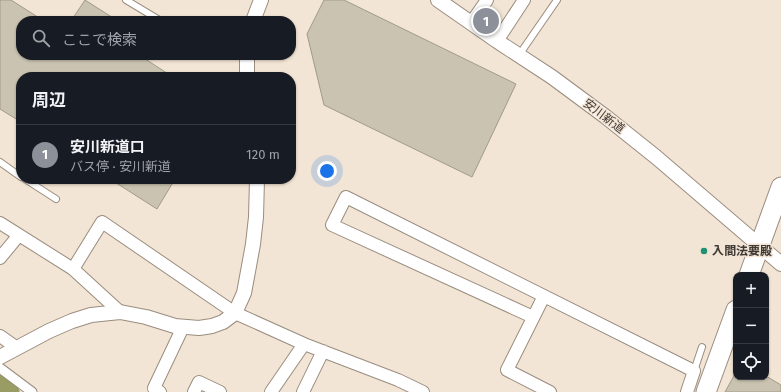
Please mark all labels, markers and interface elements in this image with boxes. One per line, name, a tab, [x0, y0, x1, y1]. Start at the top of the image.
pin: 1	[473, 6, 499, 36]
search box	[16, 16, 296, 60]
icon: search	[30, 27, 52, 49]
text: ここで検索	[62, 31, 137, 49]
text: 周辺	[32, 90, 66, 111]
street label: 安川新道	[581, 96, 627, 136]
text: 安川新道口	[70, 138, 145, 156]
text: 1	[42, 147, 48, 162]
text: 120 m	[246, 147, 280, 162]
text: バス停 · 安川新道	[70, 159, 171, 174]
your location	[317, 161, 337, 181]
place label: 入間法要殿	[712, 244, 772, 258]
marker: 入間法要殿	[699, 246, 709, 256]
map controls	[733, 272, 769, 380]
button: +	[733, 272, 769, 308]
button: −	[733, 308, 769, 344]
button: locate	[733, 344, 769, 380]

